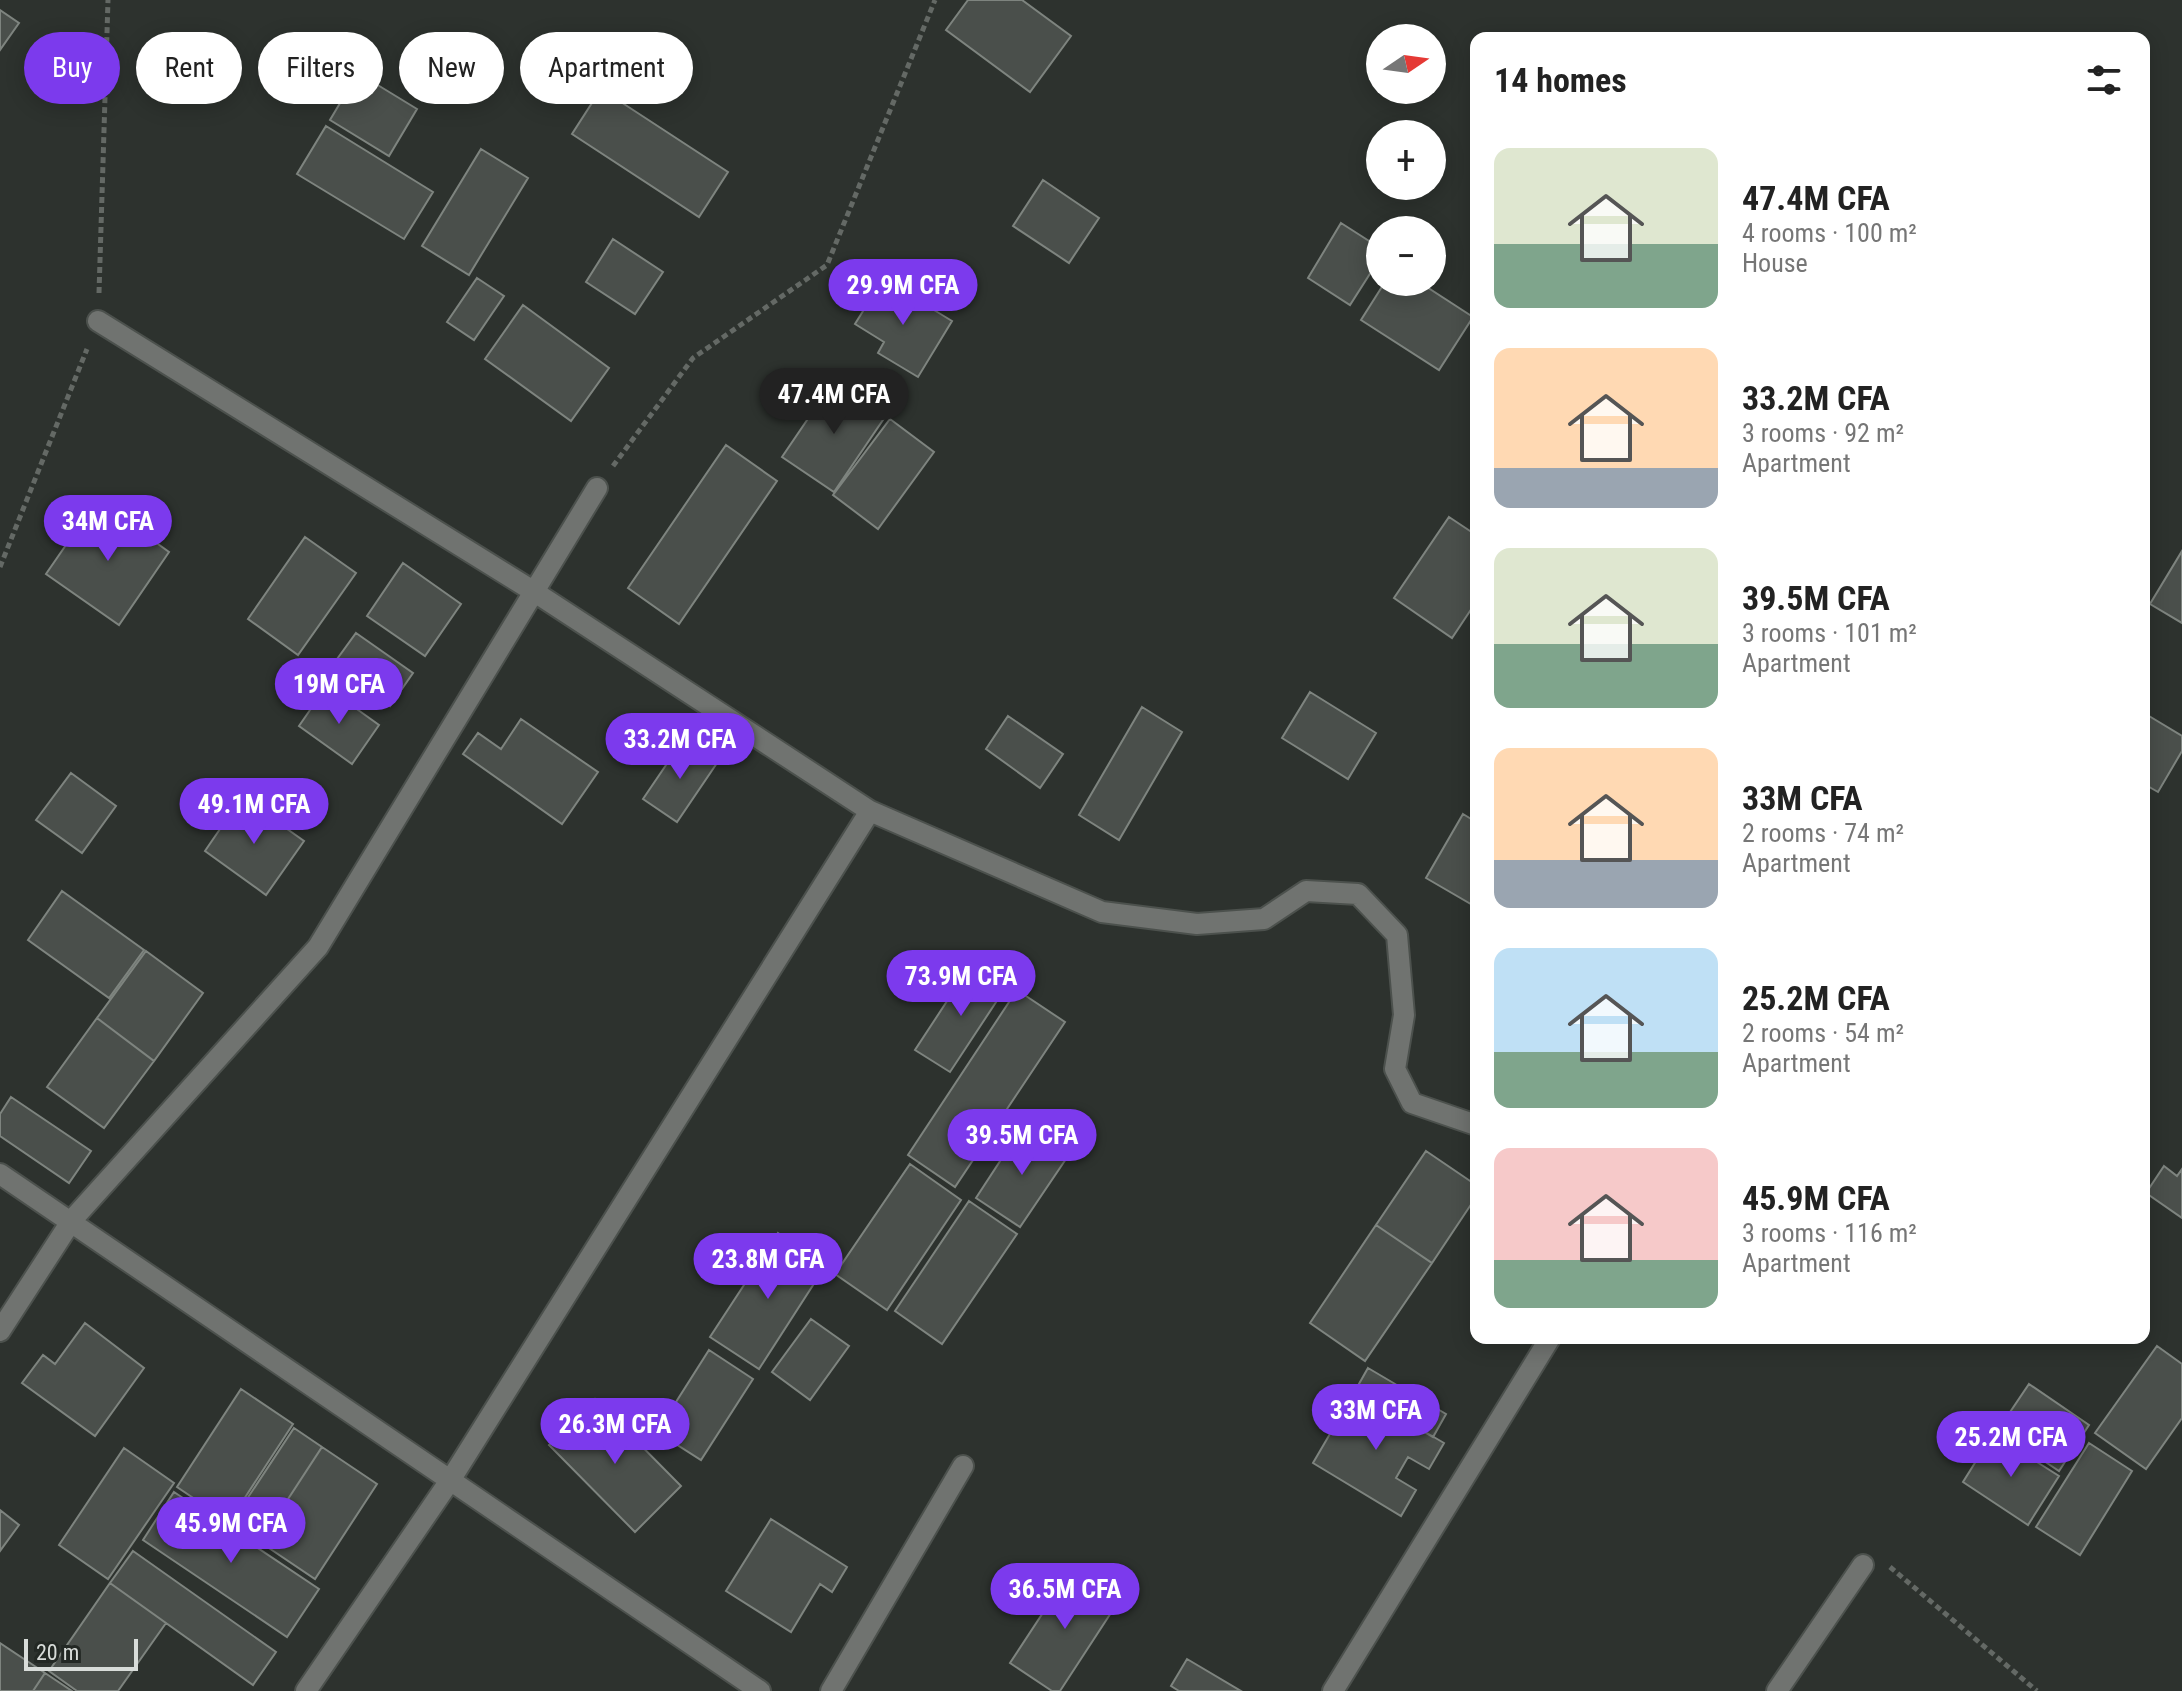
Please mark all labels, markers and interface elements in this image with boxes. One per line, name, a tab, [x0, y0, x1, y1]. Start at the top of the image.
north arrow	[1366, 24, 1446, 104]
map controls	[1366, 24, 1446, 296]
chip: Buy	[24, 32, 120, 104]
chip: Rent	[136, 32, 242, 104]
chip: Filters	[258, 32, 383, 104]
chip: New	[399, 32, 504, 104]
chip: Apartment	[520, 32, 693, 104]
icon: filters	[2082, 58, 2126, 102]
text: 14 homes	[1494, 60, 1627, 100]
button: +	[1366, 120, 1446, 200]
text: 47.4M CFA	[1742, 178, 1890, 218]
icon: home	[1558, 180, 1654, 276]
button: −	[1366, 216, 1446, 296]
text: 4 rooms · 100 m²	[1742, 218, 1917, 248]
text: House	[1742, 248, 1808, 278]
pin: 29.9M CFA	[811, 259, 995, 327]
text: 29.9M CFA	[847, 270, 959, 300]
pin: 47.4M CFA	[742, 368, 926, 436]
text: 33.2M CFA	[1742, 378, 1890, 418]
text: 47.4M CFA	[778, 379, 890, 409]
icon: home	[1558, 380, 1654, 476]
text: 3 rooms · 92 m²	[1742, 418, 1904, 448]
text: Apartment	[1742, 448, 1851, 478]
pin: 34M CFA	[34, 495, 182, 563]
text: 34M CFA	[62, 506, 154, 536]
text: 39.5M CFA	[1742, 578, 1890, 618]
icon: home	[1558, 580, 1654, 676]
text: 3 rooms · 101 m²	[1742, 618, 1917, 648]
text: Apartment	[1742, 648, 1851, 678]
pin: 19M CFA	[265, 658, 413, 726]
text: 19M CFA	[293, 669, 385, 699]
pin: 33.2M CFA	[588, 713, 772, 781]
text: 33.2M CFA	[624, 724, 736, 754]
pin: 49.1M CFA	[162, 778, 346, 846]
text: 33M CFA	[1742, 778, 1863, 818]
icon: home	[1558, 780, 1654, 876]
text: 49.1M CFA	[198, 789, 310, 819]
text: 2 rooms · 74 m²	[1742, 818, 1904, 848]
text: Apartment	[1742, 848, 1851, 878]
pin: 73.9M CFA	[869, 950, 1053, 1018]
text: 73.9M CFA	[905, 961, 1017, 991]
text: 25.2M CFA	[1742, 978, 1890, 1018]
icon: home	[1558, 980, 1654, 1076]
text: 2 rooms · 54 m²	[1742, 1018, 1904, 1048]
text: Apartment	[1742, 1048, 1851, 1078]
pin: 39.5M CFA	[930, 1109, 1114, 1177]
text: 39.5M CFA	[966, 1120, 1078, 1150]
text: 45.9M CFA	[1742, 1178, 1890, 1218]
icon: home	[1558, 1180, 1654, 1276]
text: 3 rooms · 116 m²	[1742, 1218, 1917, 1248]
pin: 23.8M CFA	[676, 1233, 860, 1301]
text: 23.8M CFA	[712, 1244, 824, 1274]
text: Apartment	[1742, 1248, 1851, 1278]
pin: 33M CFA	[1302, 1384, 1450, 1452]
text: 33M CFA	[1330, 1395, 1422, 1425]
pin: 26.3M CFA	[523, 1398, 707, 1466]
text: 26.3M CFA	[559, 1409, 671, 1439]
pin: 25.2M CFA	[1919, 1411, 2103, 1479]
text: 25.2M CFA	[1955, 1422, 2067, 1452]
pin: 45.9M CFA	[139, 1497, 323, 1565]
text: 45.9M CFA	[175, 1508, 287, 1538]
pin: 36.5M CFA	[973, 1563, 1157, 1631]
text: 36.5M CFA	[1009, 1574, 1121, 1604]
scale bar	[24, 1635, 138, 1671]
text: 20 m	[36, 1640, 79, 1665]

